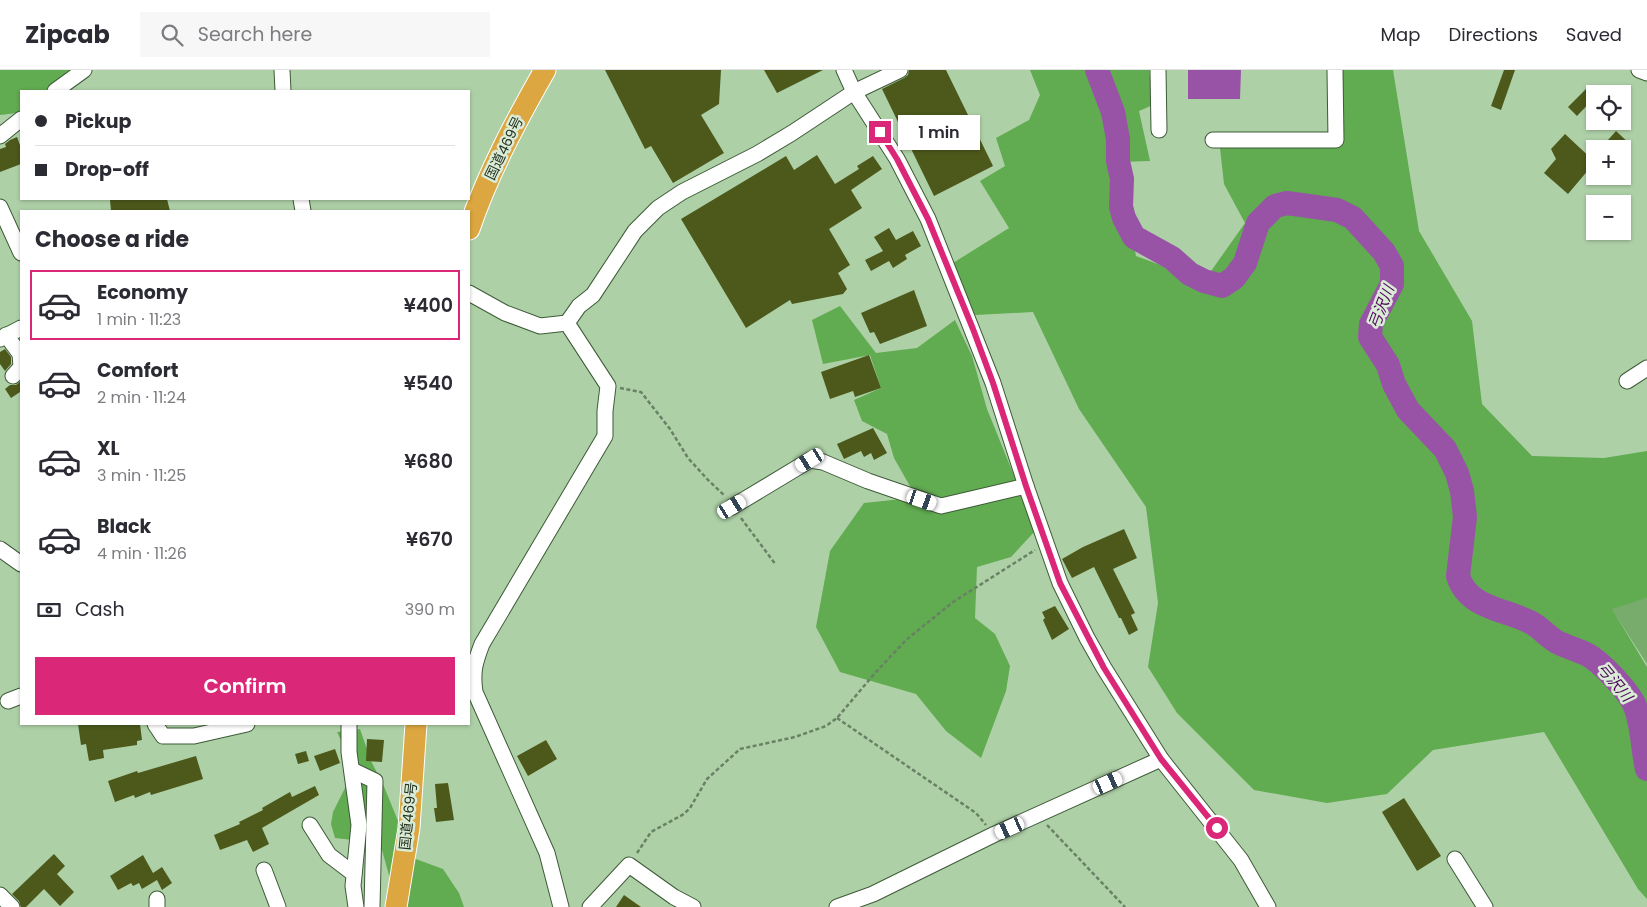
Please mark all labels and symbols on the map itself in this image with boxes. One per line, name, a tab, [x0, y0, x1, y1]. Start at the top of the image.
street label: 国道469号	[480, 113, 528, 183]
callout: 1 min	[898, 114, 980, 150]
route end	[869, 121, 891, 143]
water label: 弓沢川	[1363, 280, 1400, 332]
car	[793, 446, 826, 474]
car	[905, 488, 938, 512]
car	[715, 493, 748, 521]
water label: 弓沢川	[1592, 658, 1639, 708]
car	[1091, 770, 1124, 796]
street label: 国道469号	[394, 781, 422, 851]
car	[993, 815, 1026, 841]
route start	[1206, 817, 1228, 839]

